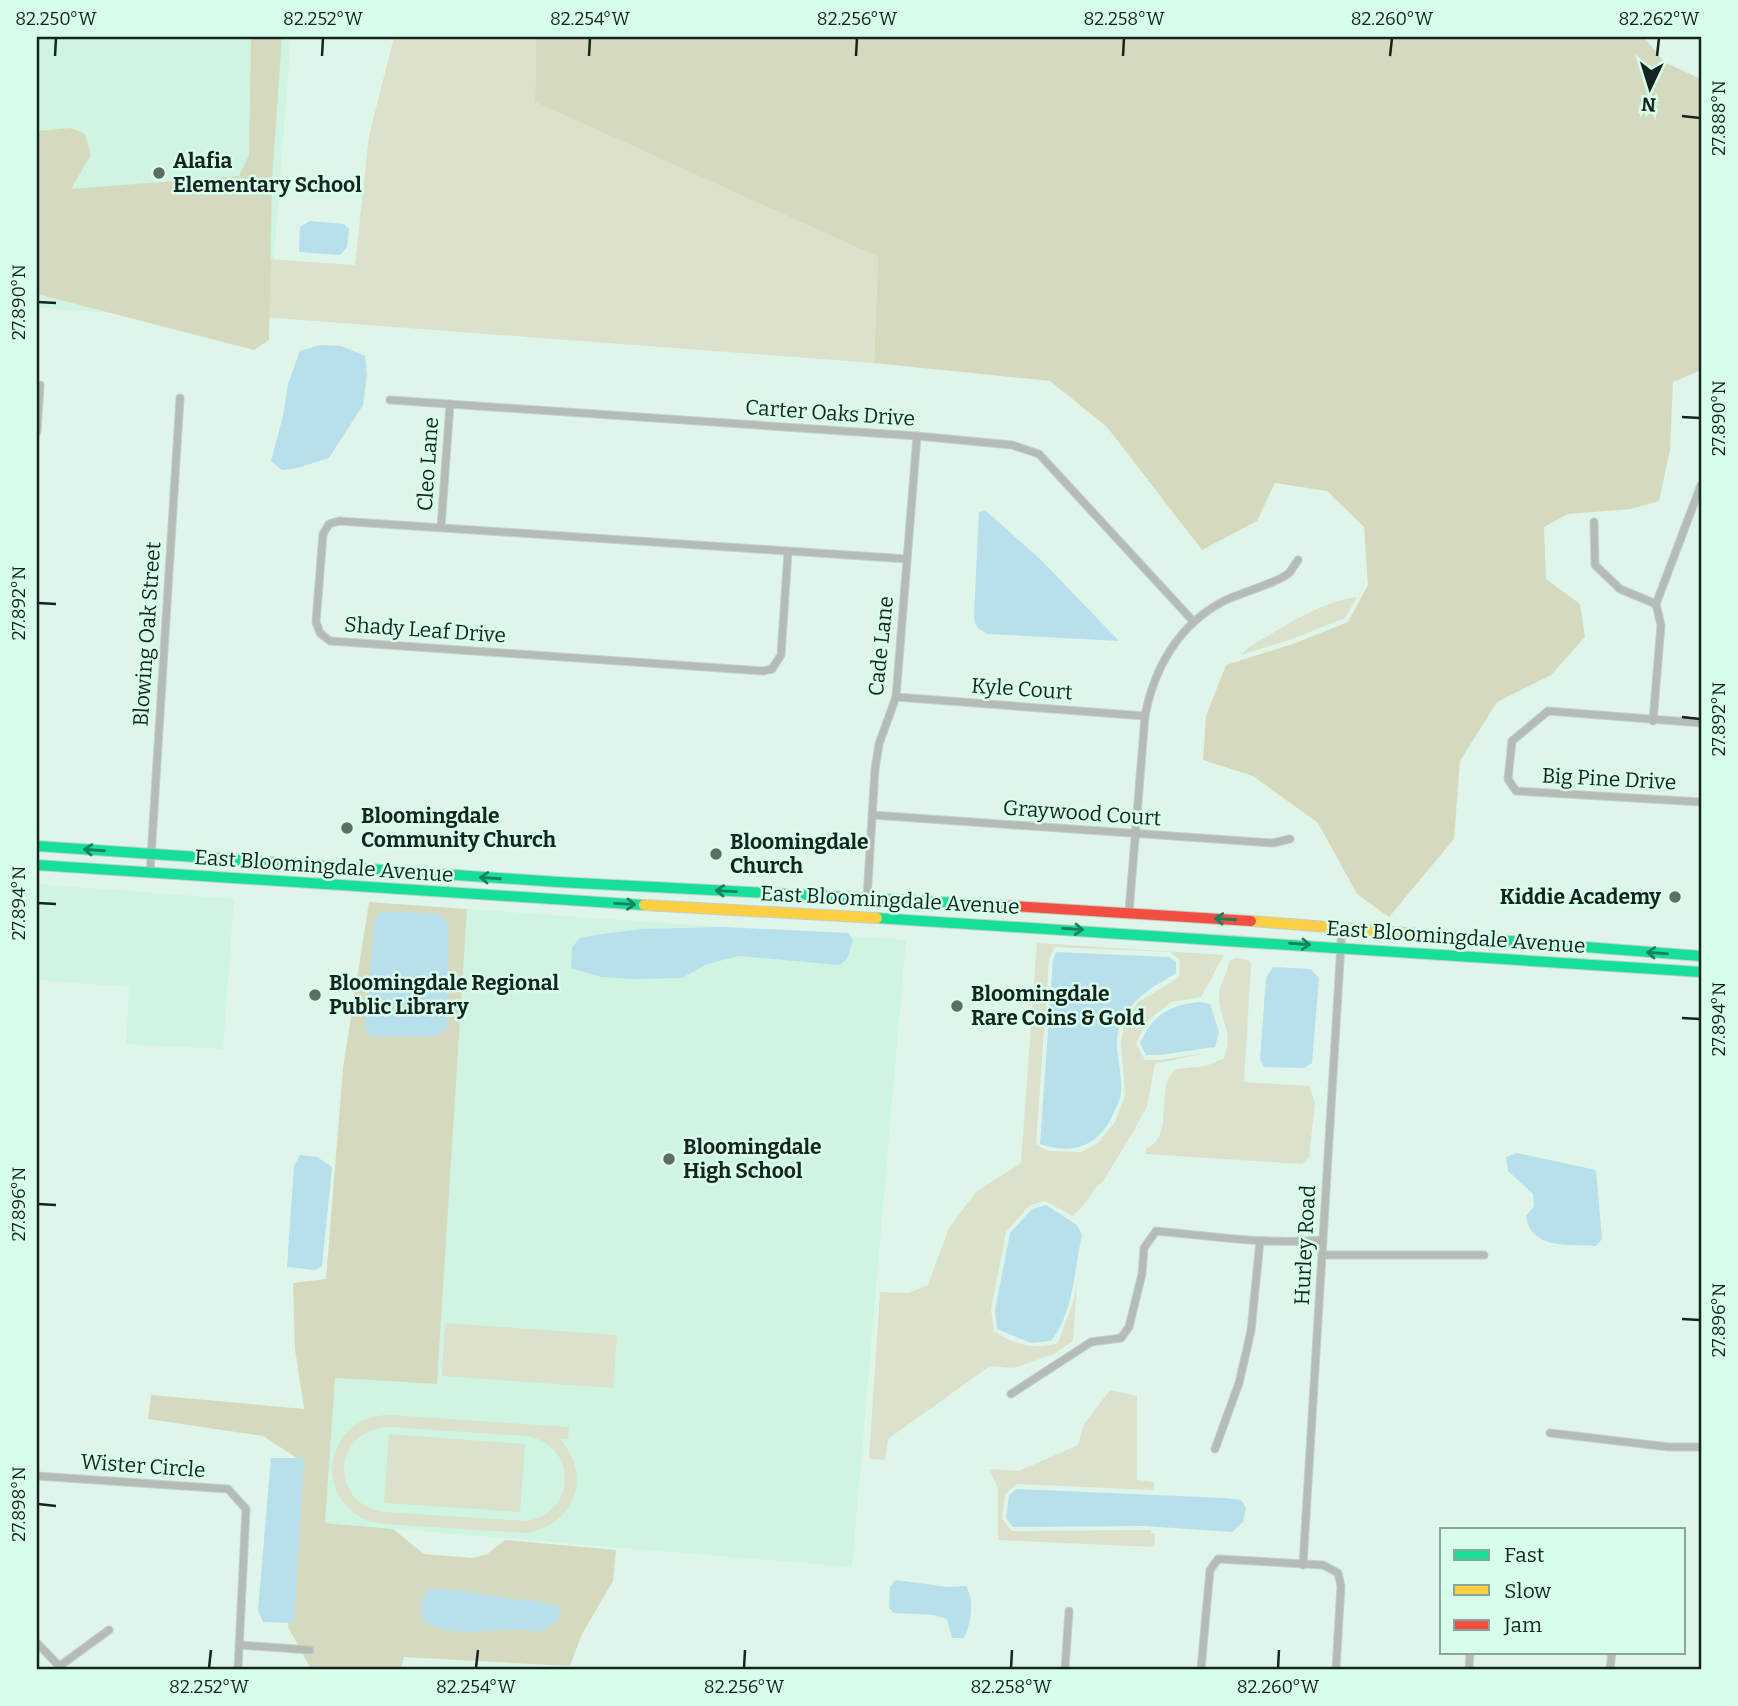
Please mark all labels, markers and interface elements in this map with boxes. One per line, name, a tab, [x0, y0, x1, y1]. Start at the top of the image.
text: 82.250°W	[15, 8, 97, 30]
text: 82.252°W	[283, 8, 363, 30]
text: 82.254°W	[550, 8, 631, 30]
text: 82.256°W	[817, 8, 898, 30]
text: 82.258°W	[1083, 8, 1165, 30]
text: 82.260°W	[1351, 8, 1434, 30]
text: 82.262°W	[1619, 8, 1700, 30]
north arrow	[1616, 52, 1686, 122]
text: 27.888°N	[1708, 80, 1730, 156]
text: N	[1640, 92, 1657, 116]
place label: Alafia Elementary School	[173, 148, 362, 198]
marker: Alafia Elementary School	[151, 165, 167, 181]
text: 27.890°N	[8, 264, 30, 340]
text: 27.890°N	[1708, 380, 1730, 456]
street label: Carter Oaks Drive	[744, 394, 916, 432]
street label: Cleo Lane	[412, 416, 444, 512]
street label: Blowing Oak Street	[128, 540, 166, 727]
text: 27.892°N	[8, 566, 30, 640]
street label: Cade Lane	[863, 595, 899, 697]
street label: Shady Leaf Drive	[343, 611, 507, 649]
street label: Kyle Court	[970, 672, 1074, 706]
text: 27.892°N	[1708, 682, 1730, 756]
street label: Big Pine Drive	[1541, 762, 1677, 796]
street label: Graywood Court	[1002, 794, 1162, 832]
place label: Bloomingdale Community Church	[361, 803, 557, 853]
marker: Bloomingdale Community Church	[339, 820, 355, 836]
place label: Bloomingdale Church	[730, 829, 869, 879]
one-way arrow	[83, 843, 105, 856]
street label: East Bloomingdale Avenue	[194, 844, 454, 888]
marker: Bloomingdale Church	[708, 846, 724, 862]
text: 27.894°N	[8, 866, 30, 940]
one-way arrow	[479, 871, 502, 884]
street label: East Bloomingdale Avenue	[760, 880, 1020, 920]
place label: Kiddie Academy	[1500, 884, 1661, 910]
one-way arrow	[714, 885, 737, 898]
marker: Kiddie Academy	[1667, 889, 1683, 905]
one-way arrow	[613, 898, 636, 911]
one-way arrow	[1214, 912, 1237, 925]
street label: East Bloomingdale Avenue	[1326, 915, 1586, 959]
one-way arrow	[1061, 923, 1083, 936]
one-way arrow	[1288, 938, 1310, 951]
one-way arrow	[1646, 946, 1668, 959]
place label: Bloomingdale Regional Public Library	[329, 970, 559, 1020]
place label: Bloomingdale Rare Coins & Gold	[971, 981, 1145, 1031]
text: 27.894°N	[1708, 982, 1730, 1056]
marker: Bloomingdale Regional Public Library	[307, 987, 323, 1003]
marker: Bloomingdale Rare Coins & Gold	[949, 998, 965, 1014]
place label: Bloomingdale High School	[683, 1134, 822, 1184]
marker: Bloomingdale High School	[661, 1151, 677, 1167]
text: 27.896°N	[8, 1167, 30, 1241]
street label: Hurley Road	[1289, 1184, 1321, 1306]
text: 27.896°N	[1708, 1283, 1730, 1357]
street label: Wister Circle	[80, 1449, 206, 1483]
text: 27.898°N	[8, 1466, 30, 1542]
legend	[1440, 1528, 1686, 1654]
text: Fast	[1504, 1542, 1545, 1568]
text: Slow	[1504, 1578, 1551, 1604]
text: Jam	[1503, 1612, 1542, 1638]
text: 82.252°W	[169, 1676, 249, 1698]
text: 82.254°W	[436, 1676, 517, 1698]
text: 82.256°W	[704, 1676, 785, 1698]
text: 82.258°W	[970, 1676, 1052, 1698]
text: 82.260°W	[1237, 1676, 1320, 1698]

